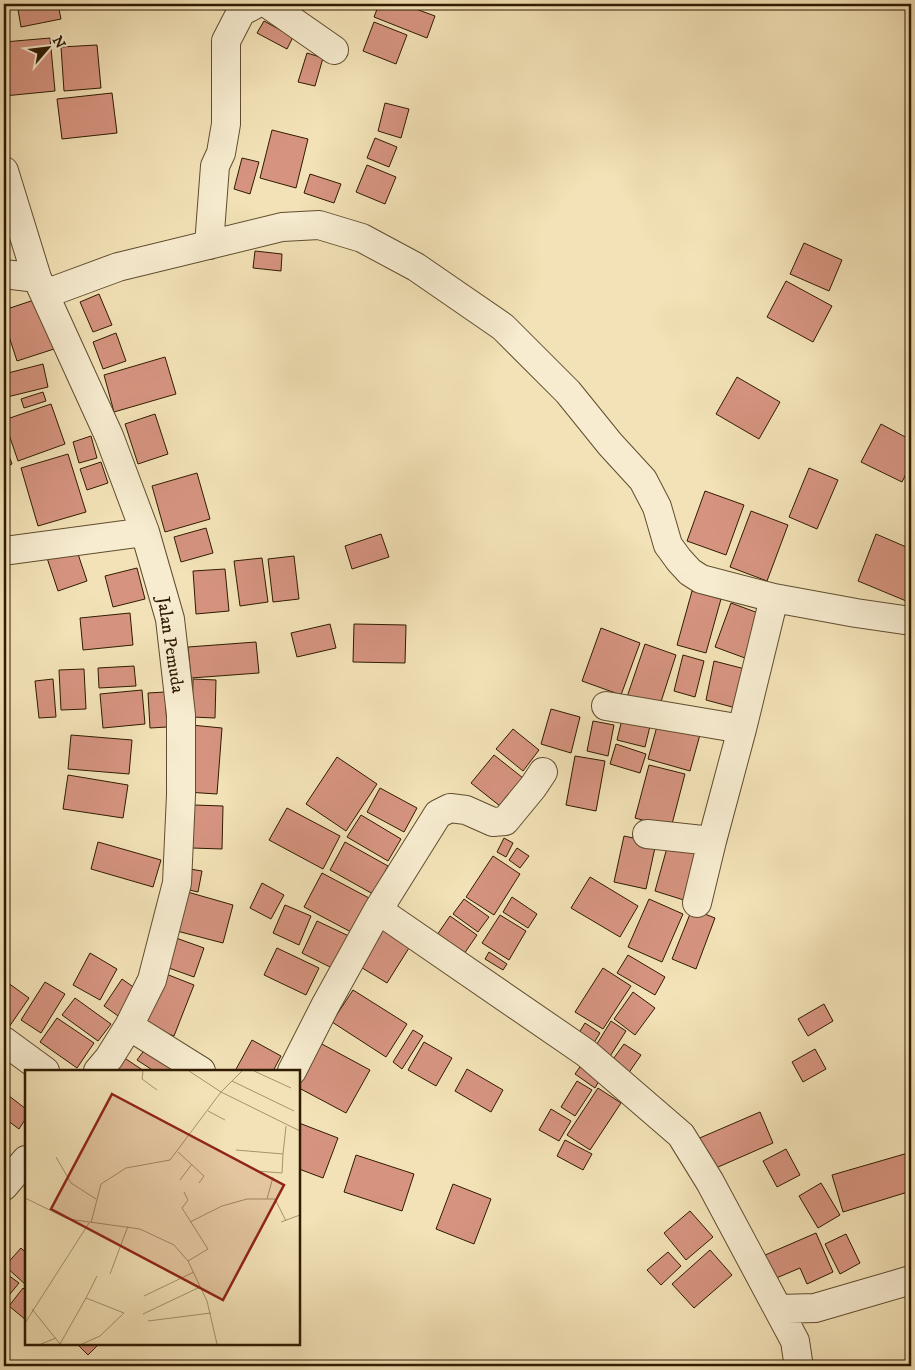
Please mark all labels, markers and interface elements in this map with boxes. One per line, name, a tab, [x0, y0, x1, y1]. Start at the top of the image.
north arrow	[22, 22, 72, 72]
text: N	[48, 33, 69, 52]
street label: Jalan Pemuda	[151, 593, 189, 695]
inset map	[25, 1070, 300, 1345]

